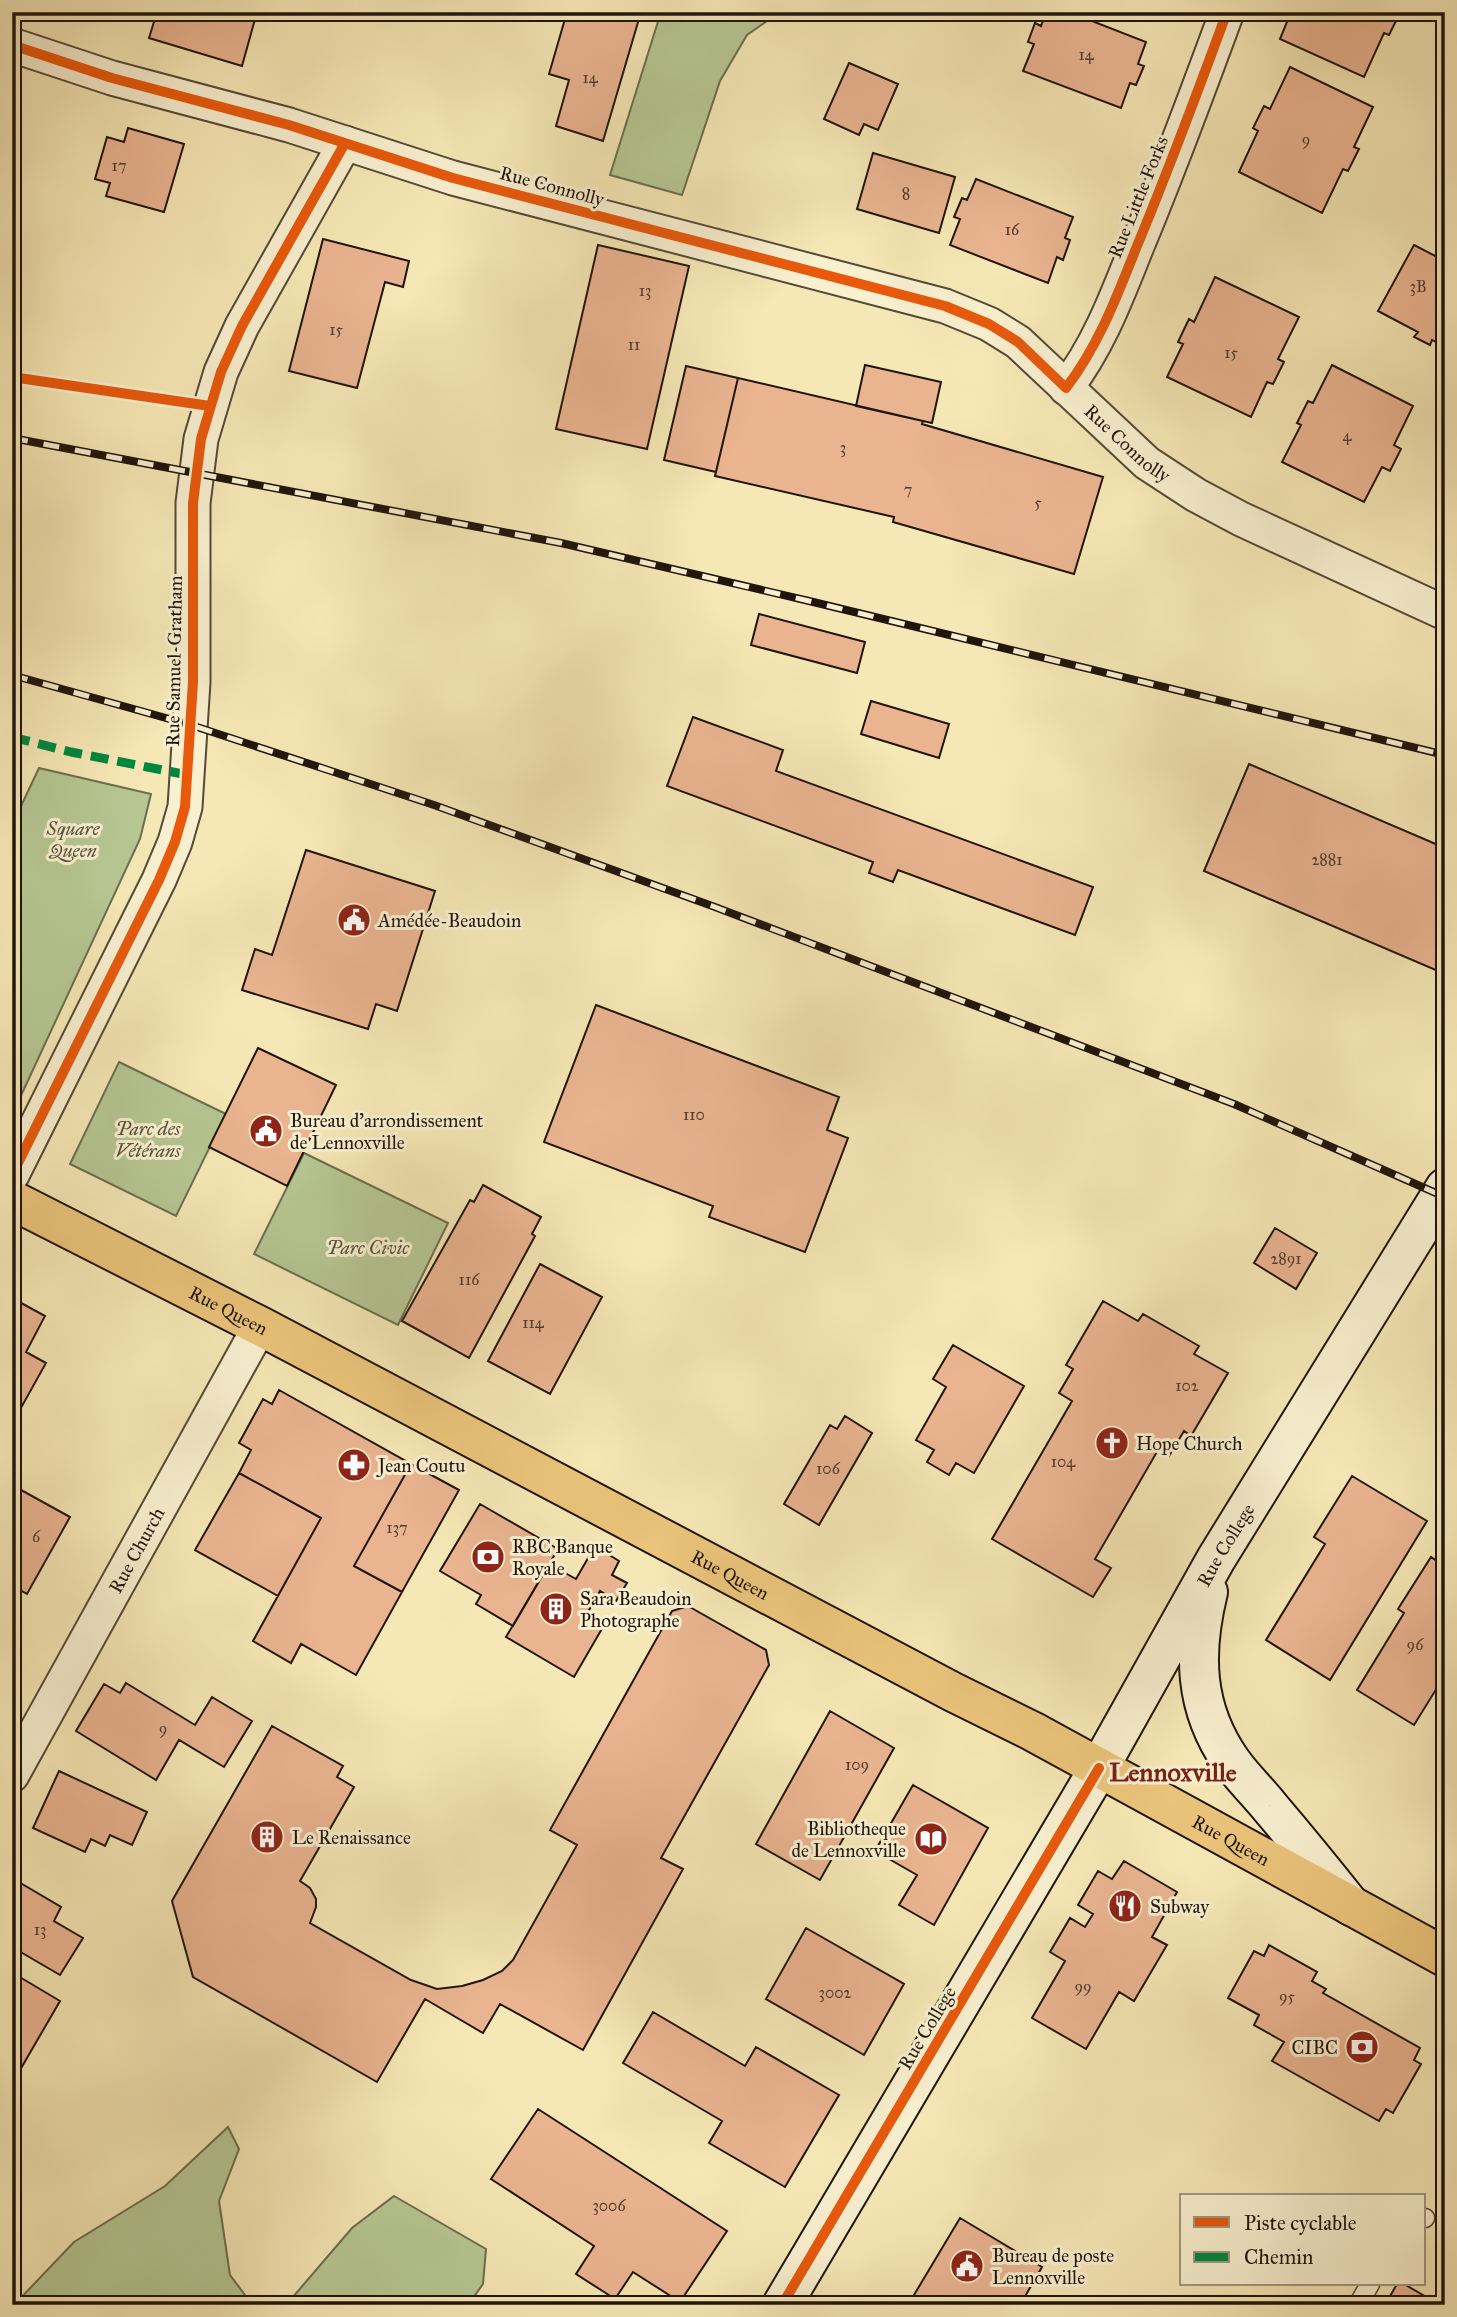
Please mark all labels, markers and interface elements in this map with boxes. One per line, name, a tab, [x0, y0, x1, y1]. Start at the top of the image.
house number: 14	[1078, 45, 1095, 64]
house number: 14	[582, 68, 599, 87]
house number: 9	[1302, 130, 1310, 149]
street label: Rue Little Forks	[1103, 133, 1173, 261]
house number: 17	[112, 156, 126, 175]
street label: Rue Connolly	[497, 161, 608, 211]
house number: 8	[902, 184, 910, 203]
house number: 16	[1005, 220, 1020, 239]
house number: 3B	[1410, 277, 1426, 296]
house number: 13	[639, 281, 651, 300]
house number: 15	[329, 320, 343, 339]
house number: 11	[628, 335, 640, 354]
house number: 15	[1224, 343, 1238, 362]
street label: Rue Connolly	[1080, 399, 1176, 487]
house number: 4	[1343, 426, 1353, 445]
house number: 3	[840, 438, 846, 457]
house number: 7	[904, 480, 912, 499]
house number: 5	[1034, 493, 1042, 512]
street label: Rue Samuel-Gratham	[161, 575, 187, 747]
park label: Square Queen	[45, 817, 100, 862]
house number: 2881	[1311, 850, 1343, 869]
public building icon: Amédée-Beaudoin	[335, 901, 373, 939]
place label: Amédée-Beaudoin	[377, 909, 521, 932]
house number: 110	[683, 1105, 705, 1124]
place label: Bureau d'arrondissement de Lennoxville	[290, 1109, 484, 1154]
public building icon: Bureau d'arrondissement de Lennoxville	[247, 1112, 285, 1150]
park label: Parc des Vétérans	[116, 1117, 181, 1162]
park label: Parc Civic	[327, 1236, 410, 1259]
house number: 2891	[1270, 1249, 1302, 1268]
house number: 116	[459, 1270, 480, 1289]
street label: Rue Queen	[186, 1281, 272, 1340]
house number: 114	[522, 1313, 545, 1332]
house number: 102	[1175, 1376, 1199, 1395]
church icon: Hope Church	[1093, 1424, 1131, 1462]
place label: Hope Church	[1136, 1432, 1243, 1455]
pharmacy icon: Jean Coutu	[335, 1446, 373, 1484]
house number: 104	[1051, 1452, 1076, 1471]
place label: Jean Coutu	[376, 1454, 465, 1478]
house number: 106	[816, 1459, 841, 1478]
street label: Rue College	[1192, 1499, 1259, 1590]
street label: Rue Church	[103, 1503, 169, 1597]
house number: 137	[386, 1518, 408, 1537]
house number: 6	[32, 1527, 41, 1546]
place label: RBC Banque Royale	[512, 1535, 613, 1580]
bank icon: RBC Banque Royale	[469, 1538, 507, 1576]
street label: Rue Queen	[687, 1544, 773, 1604]
place label: Sara Beaudoin Photographe	[580, 1587, 692, 1633]
building icon: Sara Beaudoin Photographe	[537, 1590, 575, 1628]
house number: 96	[1407, 1635, 1424, 1654]
house number: 9	[159, 1719, 167, 1738]
house number: 109	[845, 1755, 869, 1774]
district label: Lennoxville	[1109, 1756, 1237, 1788]
street label: Rue Queen	[1188, 1809, 1274, 1870]
place label: Bibliotheque de Lennoxville	[791, 1817, 906, 1862]
building icon: Le Renaissance	[248, 1818, 286, 1856]
library icon: Bibliotheque de Lennoxville	[912, 1820, 950, 1858]
place label: Le Renaissance	[292, 1826, 411, 1849]
restaurant icon: Subway	[1106, 1887, 1144, 1925]
place label: Subway	[1150, 1895, 1210, 1918]
house number: 13	[34, 1920, 46, 1939]
house number: 99	[1074, 1977, 1092, 1996]
street label: Rue College	[893, 1982, 962, 2074]
house number: 3002	[819, 1983, 852, 2002]
house number: 95	[1279, 1987, 1296, 2006]
bank icon: CIBC	[1343, 2028, 1381, 2066]
place label: CIBC	[1291, 2036, 1338, 2059]
legend	[1180, 2194, 1426, 2286]
house number: 3006	[592, 2196, 626, 2215]
text: Piste cyclable	[1244, 2210, 1357, 2236]
place label: Bureau de poste Lennoxville	[992, 2244, 1114, 2289]
text: Chemin	[1244, 2244, 1313, 2270]
public building icon: Bureau de poste Lennoxville	[948, 2247, 986, 2285]

